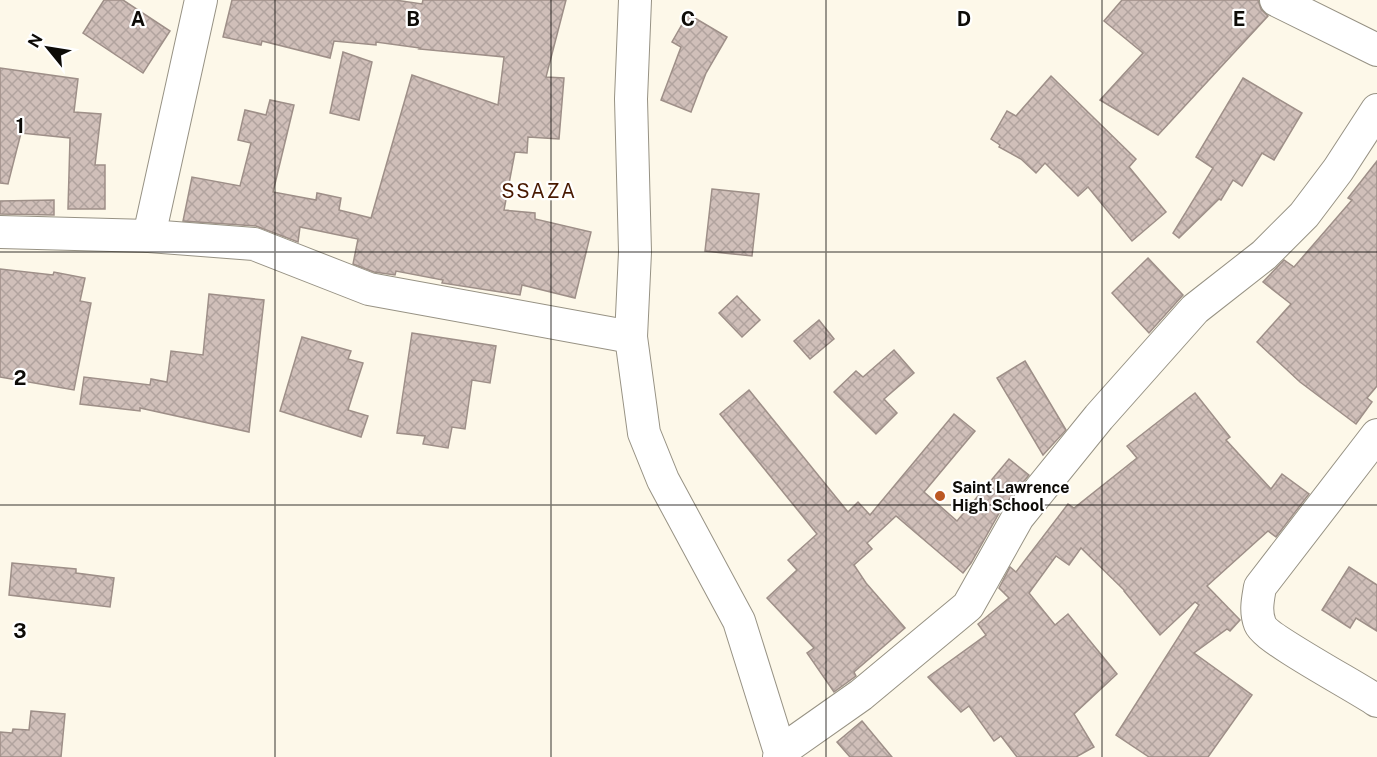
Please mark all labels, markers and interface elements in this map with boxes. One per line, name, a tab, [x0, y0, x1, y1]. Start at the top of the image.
text: A	[131, 7, 145, 31]
text: B	[406, 7, 420, 31]
text: C	[681, 7, 695, 31]
text: D	[957, 7, 971, 31]
text: E	[1233, 7, 1245, 31]
north arrow	[18, 18, 78, 78]
text: N	[24, 31, 47, 51]
text: 1	[16, 114, 24, 138]
district label: SSAZA	[501, 179, 577, 203]
text: 2	[14, 366, 26, 390]
place label: Saint Lawrence High School	[952, 478, 1070, 515]
marker: Saint Lawrence High School	[933, 489, 947, 503]
text: 3	[13, 619, 27, 643]

